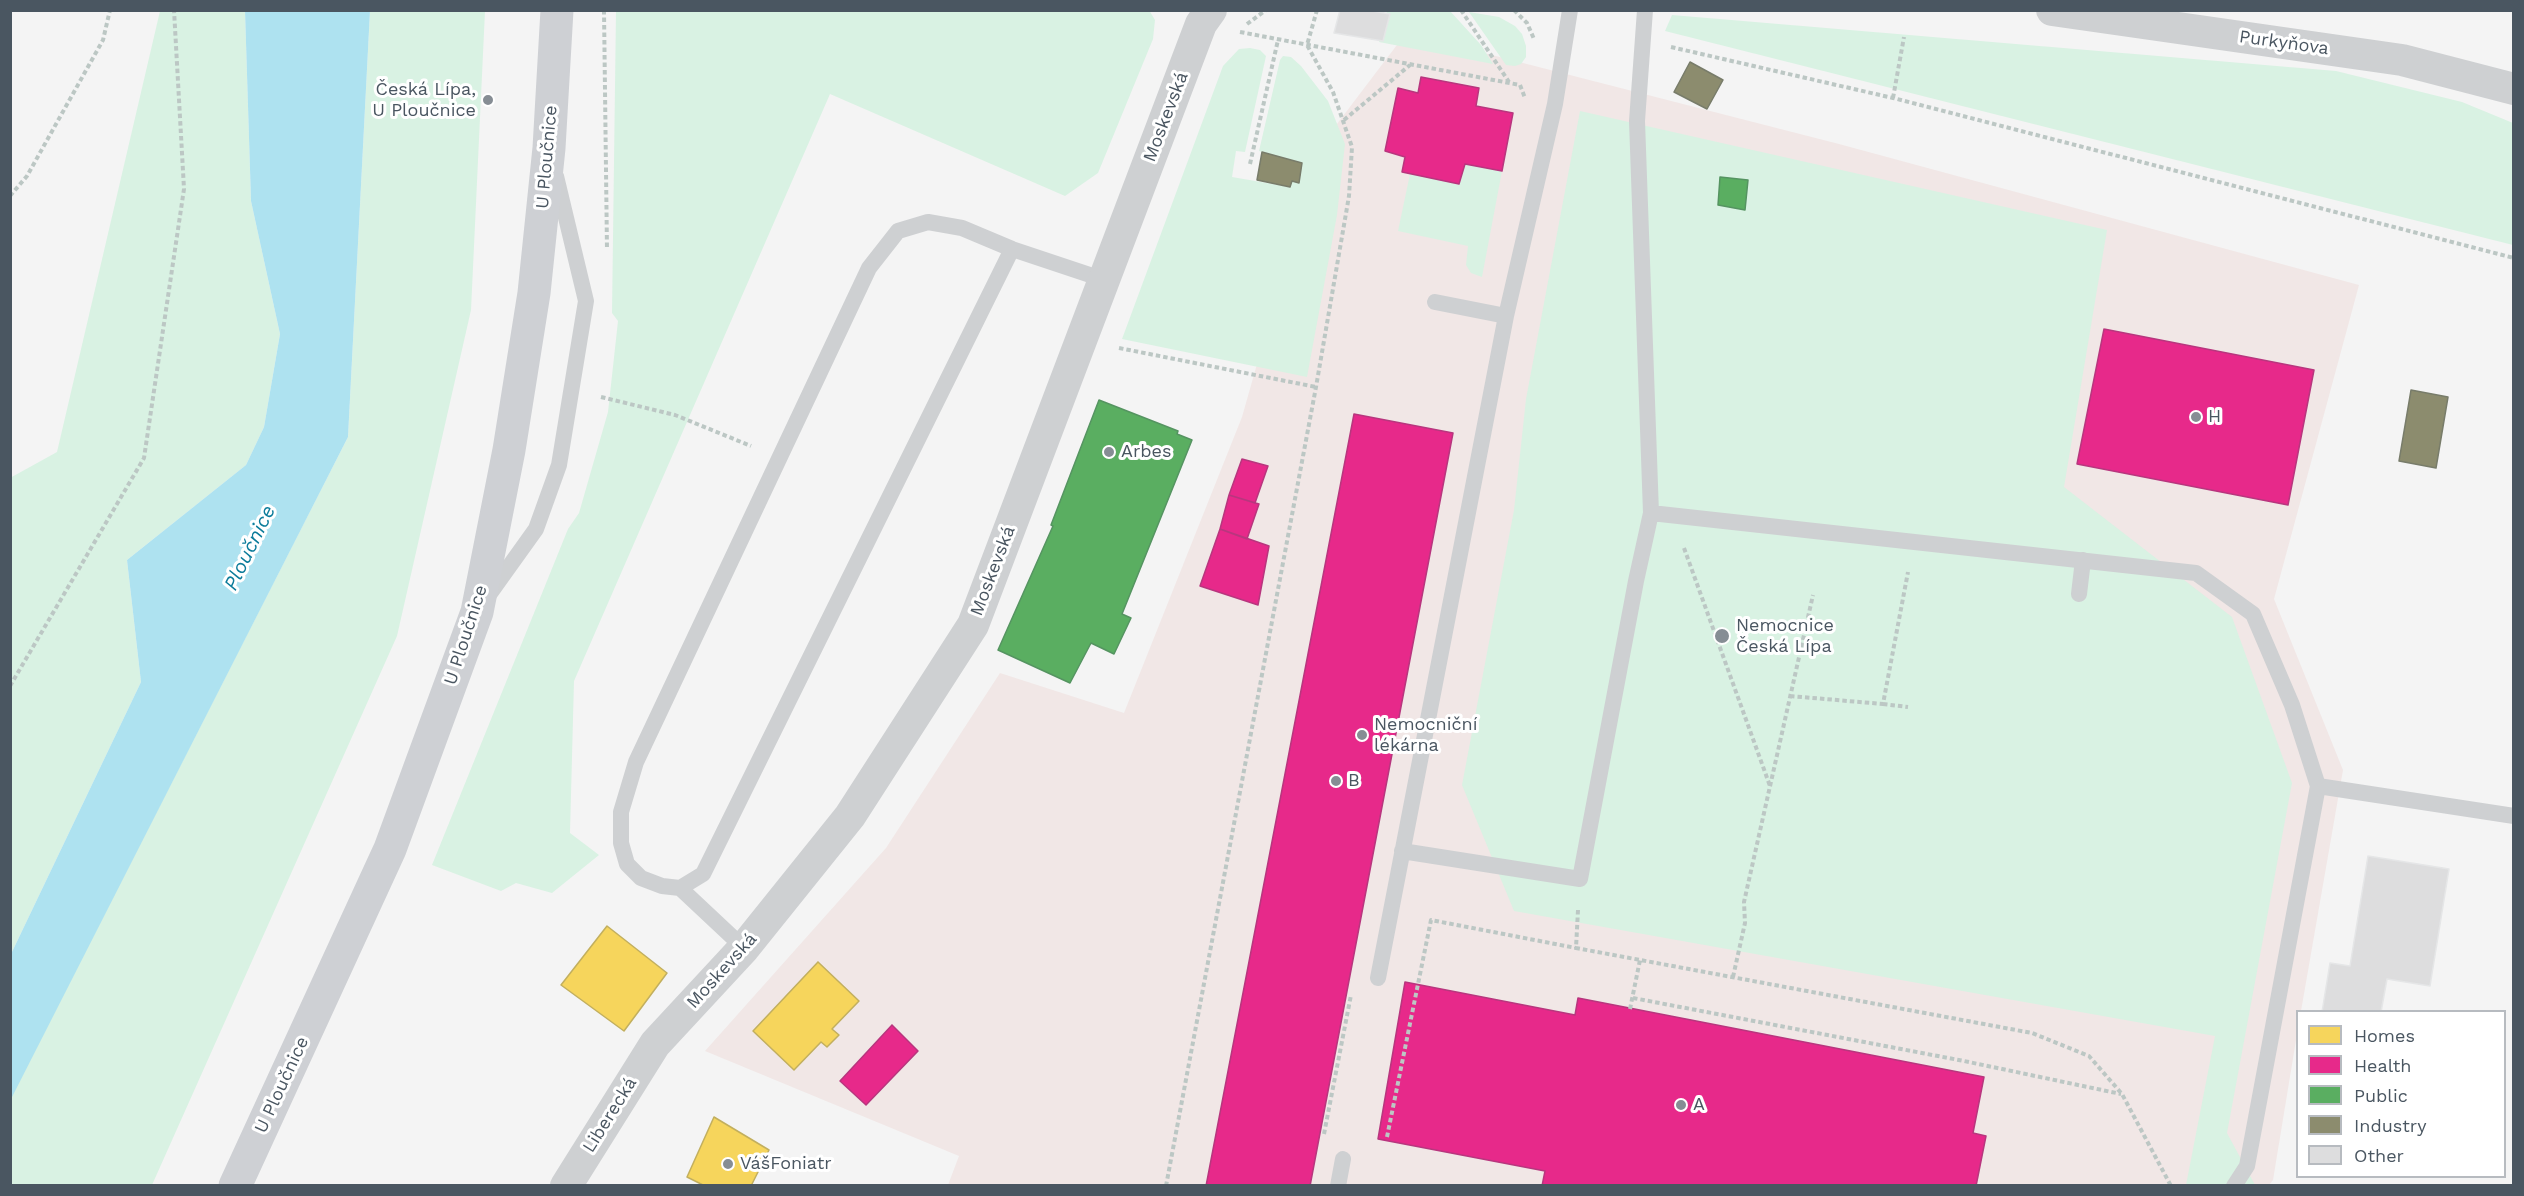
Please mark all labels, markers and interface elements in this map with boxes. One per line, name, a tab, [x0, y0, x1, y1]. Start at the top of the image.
street label: Purkyňova	[2238, 26, 2330, 60]
street label: Moskevská	[1139, 69, 1193, 165]
place label: Česká Lípa, U Ploučnice	[372, 79, 476, 122]
marker: Česká Lípa, U Ploučnice	[481, 93, 495, 107]
street label: U Ploučnice	[532, 104, 562, 210]
place label: H	[2208, 406, 2221, 428]
marker: H	[2189, 410, 2203, 424]
place label: Arbes	[1121, 441, 1171, 463]
marker: Arbes	[1102, 445, 1116, 459]
water label: Ploučnice	[219, 501, 281, 595]
street label: Moskevská	[966, 523, 1020, 619]
street label: U Ploučnice	[440, 582, 492, 688]
place label: Nemocnice Česká Lípa	[1736, 615, 1834, 658]
marker: Nemocnice Česká Lípa	[1713, 627, 1731, 645]
place label: Nemocniční lékárna	[1374, 714, 1477, 756]
marker: Nemocniční lékárna	[1355, 728, 1369, 742]
place label: B	[1348, 770, 1360, 792]
marker: B	[1329, 774, 1343, 788]
street label: Moskevská	[682, 929, 762, 1013]
legend	[2296, 1010, 2506, 1178]
text: Homes	[2354, 1025, 2415, 1046]
street label: U Ploučnice	[250, 1033, 314, 1137]
text: Health	[2354, 1055, 2411, 1076]
street label: Liberecká	[578, 1073, 642, 1157]
text: Public	[2354, 1085, 2408, 1106]
place label: A	[1693, 1094, 1705, 1116]
marker: A	[1674, 1098, 1688, 1112]
text: Industry	[2354, 1115, 2426, 1136]
text: Other	[2354, 1145, 2404, 1166]
place label: VášFoniatr	[740, 1153, 832, 1175]
marker: VášFoniatr	[721, 1157, 735, 1171]

